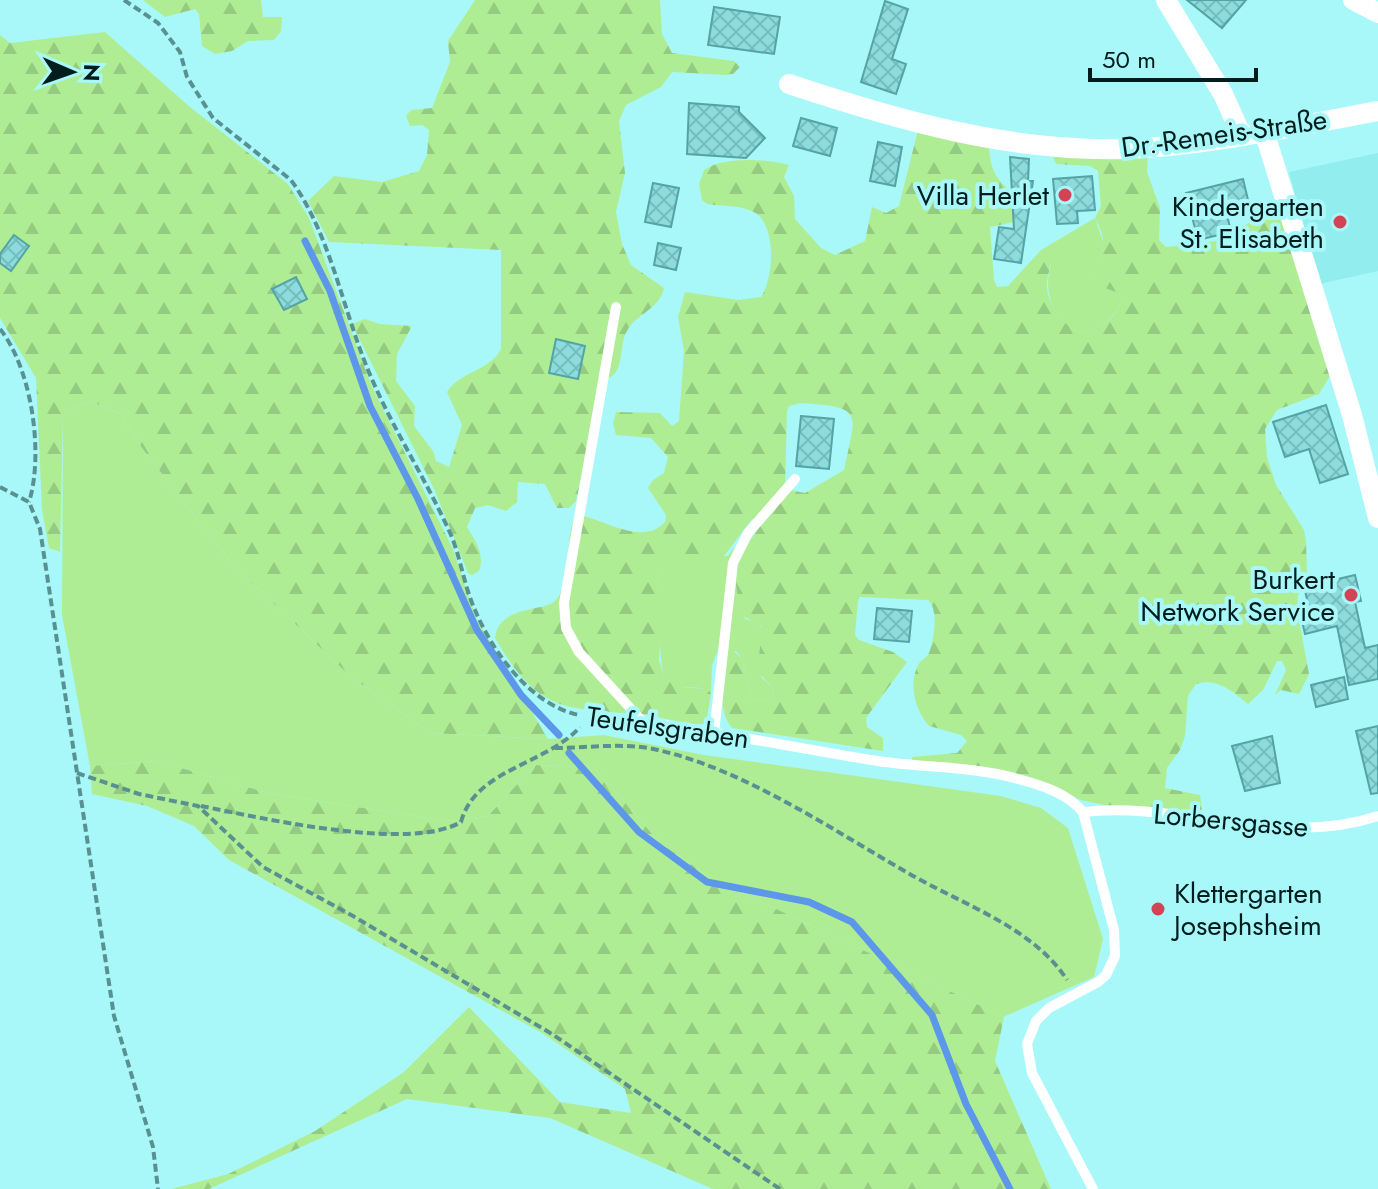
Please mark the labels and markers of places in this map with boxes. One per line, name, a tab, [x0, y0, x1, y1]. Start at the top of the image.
place label: Villa Herlet	[917, 175, 1049, 216]
marker: Villa Herlet	[1056, 186, 1074, 204]
place label: Kindergarten St. Elisabeth	[1172, 186, 1324, 259]
marker: Kindergarten St. Elisabeth	[1331, 213, 1349, 231]
place label: Burkert Network Service	[1140, 559, 1335, 632]
marker: Burkert Network Service	[1342, 586, 1360, 604]
place label: Klettergarten Josephsheim	[1170, 873, 1323, 946]
marker: Klettergarten Josephsheim	[1149, 900, 1167, 918]

